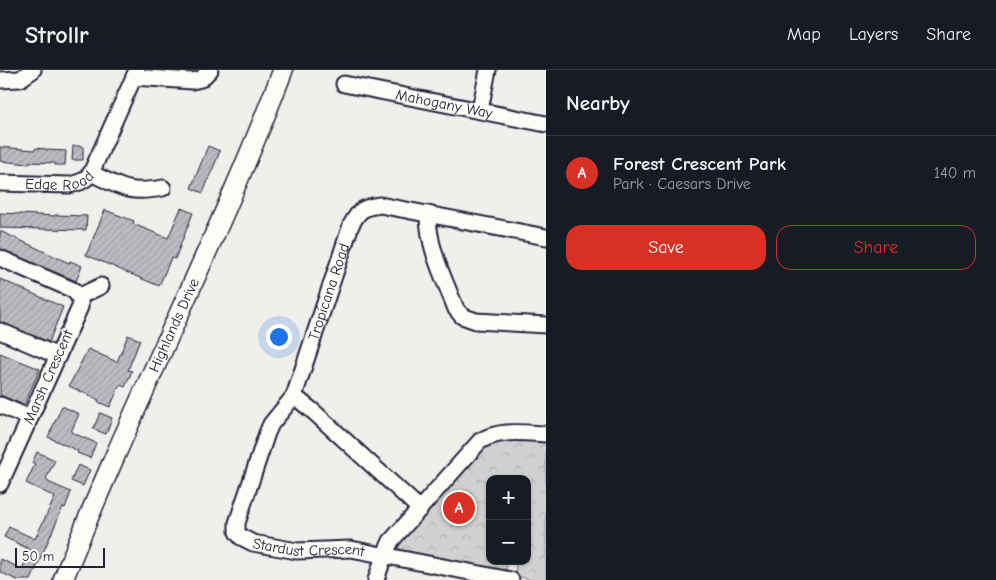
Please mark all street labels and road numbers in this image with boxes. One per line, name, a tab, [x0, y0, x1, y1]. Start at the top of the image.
street label: Mahogany Way	[394, 85, 494, 122]
street label: Edge Road	[25, 167, 98, 194]
street label: Tropicana Road	[304, 241, 353, 343]
street label: Highlands Drive	[145, 275, 203, 375]
street label: Marsh Crescent	[19, 326, 77, 427]
street label: Stardust Crescent	[251, 534, 367, 561]

